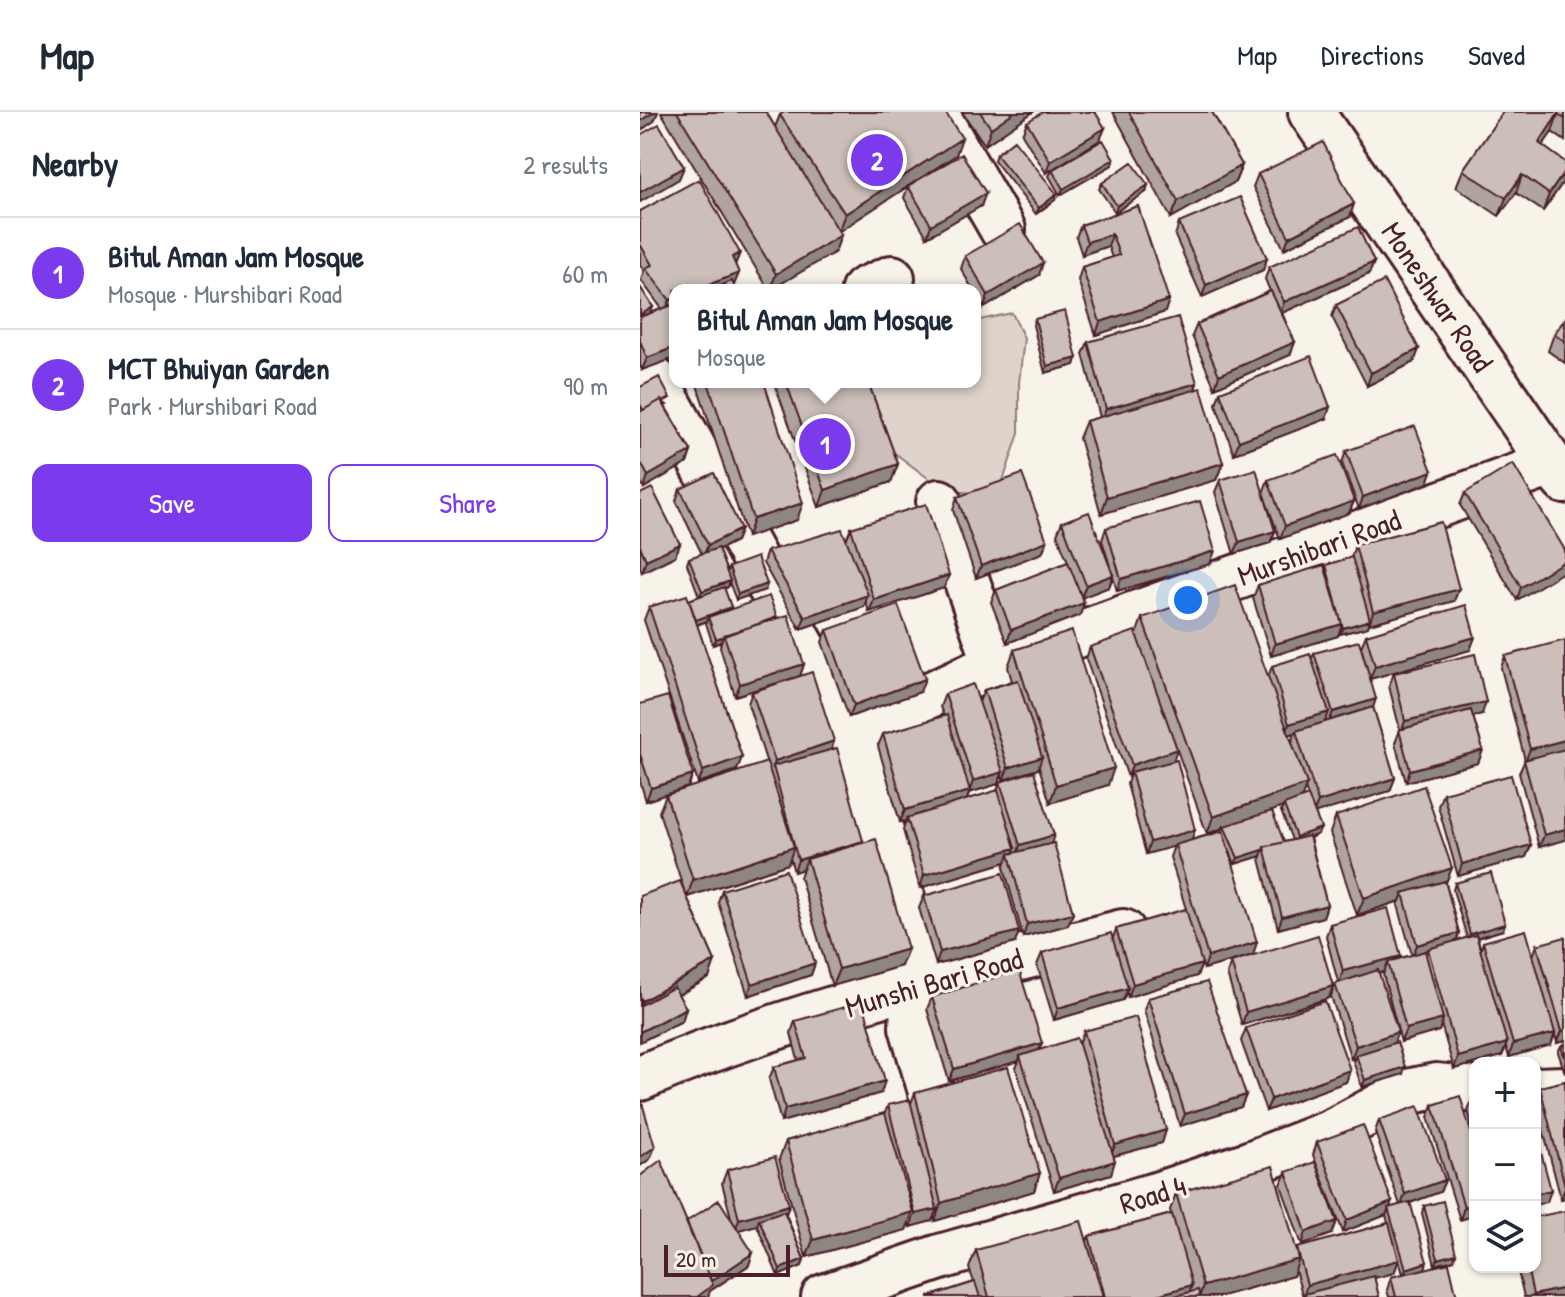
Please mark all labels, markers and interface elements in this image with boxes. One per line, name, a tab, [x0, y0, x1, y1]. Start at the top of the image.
text: Map	[40, 29, 94, 81]
text: Map	[1237, 36, 1277, 74]
text: Directions	[1321, 36, 1424, 74]
text: Saved	[1468, 36, 1525, 74]
pin: 2	[851, 130, 903, 190]
text: Nearby	[32, 141, 118, 187]
text: 2 results	[523, 147, 608, 182]
street label: Moneshwar Road	[1373, 214, 1503, 380]
text: Bitul Aman Jam Mosque	[108, 236, 364, 276]
text: 1	[53, 256, 63, 291]
text: 60 m	[562, 256, 608, 291]
text: Mosque · Murshibari Road	[108, 276, 342, 311]
popup	[669, 284, 981, 388]
text: Bitul Aman Jam Mosque	[697, 299, 953, 339]
text: Mosque	[697, 339, 766, 374]
text: MCT Bhuiyan Garden	[108, 348, 330, 388]
text: 2	[52, 368, 64, 403]
text: 90 m	[563, 368, 608, 403]
text: Park · Murshibari Road	[108, 388, 317, 423]
pin: 1	[799, 414, 851, 474]
button: Save	[32, 464, 312, 542]
button: Share	[328, 464, 608, 542]
street label: Murshibari Road	[1232, 499, 1406, 595]
your location	[1168, 580, 1208, 620]
street label: Munshi Bari Road	[840, 938, 1027, 1026]
map controls	[1469, 1057, 1541, 1273]
button: +	[1469, 1057, 1541, 1129]
button: −	[1469, 1129, 1541, 1201]
street label: Road 4	[1115, 1165, 1191, 1223]
button: layers	[1469, 1201, 1541, 1273]
scale bar	[664, 1241, 790, 1277]
text: 20 m	[676, 1244, 716, 1274]

